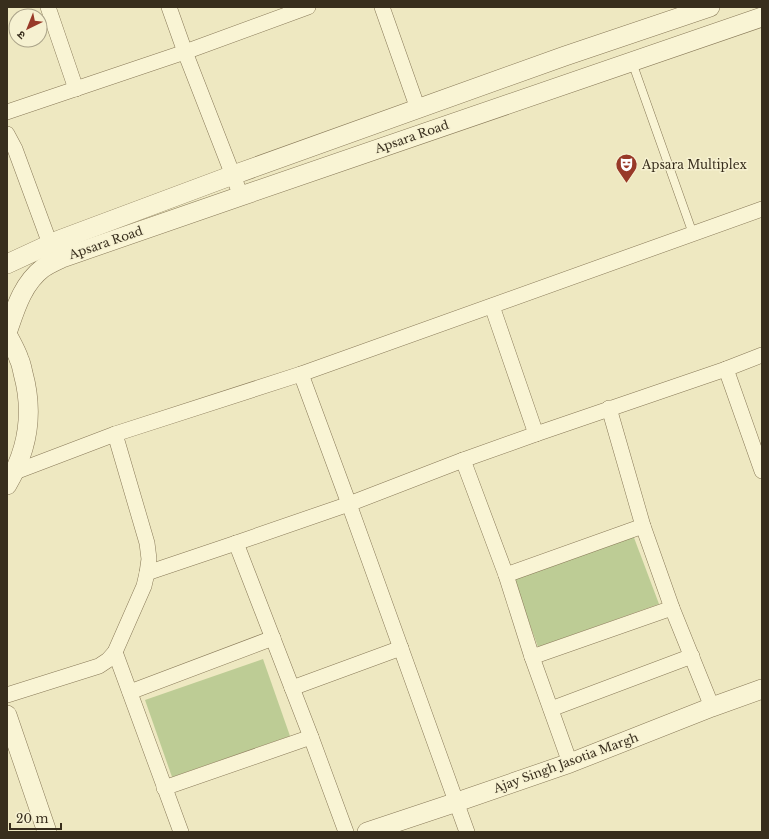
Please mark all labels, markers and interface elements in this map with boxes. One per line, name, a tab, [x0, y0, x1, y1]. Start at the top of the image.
north arrow	[8, 8, 48, 48]
text: उ	[14, 28, 28, 43]
street label: Apsara Road	[372, 117, 451, 156]
theatre icon: Apsara Multiplex	[613, 152, 639, 185]
place label: Apsara Multiplex	[641, 157, 747, 172]
street label: Apsara Road	[66, 223, 145, 262]
street label: Ajay Singh Jasotia Margh	[491, 729, 640, 796]
scale bar	[10, 805, 61, 831]
text: 20 m	[16, 811, 48, 826]

